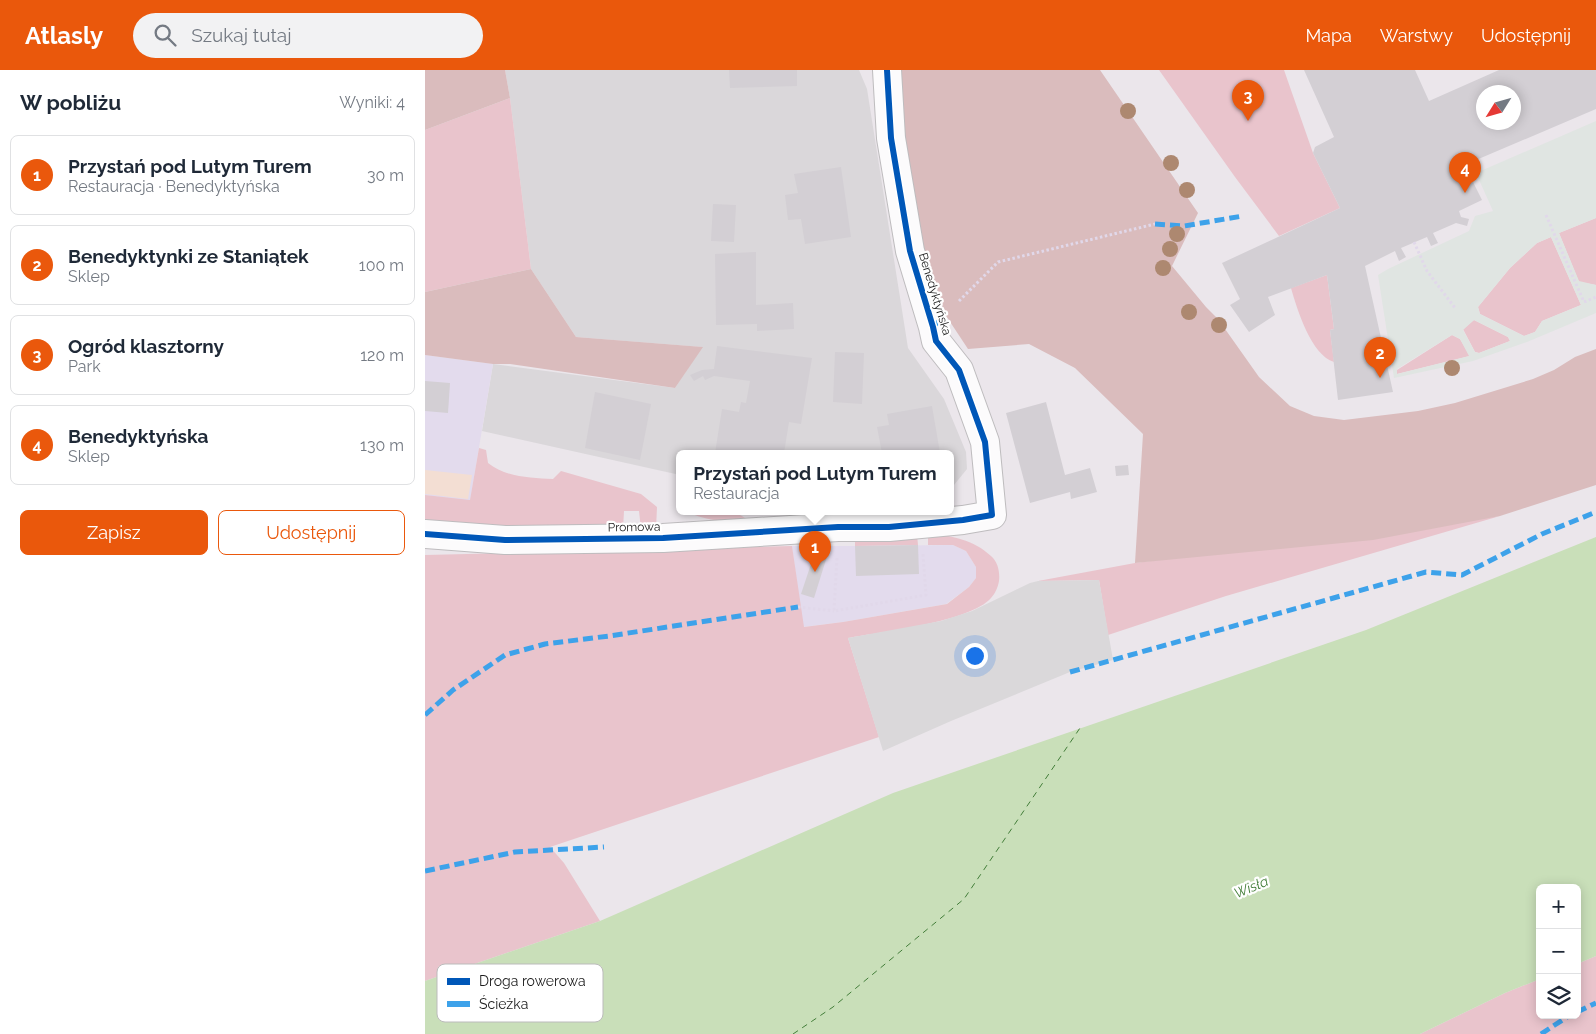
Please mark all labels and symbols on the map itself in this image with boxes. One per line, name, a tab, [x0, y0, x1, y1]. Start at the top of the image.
pin: 3	[1232, 80, 1264, 121]
north arrow	[1476, 85, 1521, 130]
pin: 4	[1449, 152, 1481, 193]
street label: Benedyktyńska	[916, 251, 954, 337]
pin: 2	[1364, 337, 1396, 378]
street label: Promowa	[608, 520, 660, 534]
pin: 1	[799, 531, 831, 572]
your location	[962, 643, 988, 669]
water label: Wisła	[1231, 873, 1271, 901]
legend	[437, 964, 603, 1022]
text: Droga rowerowa	[479, 973, 586, 989]
text: Ścieżka	[479, 995, 528, 1012]

